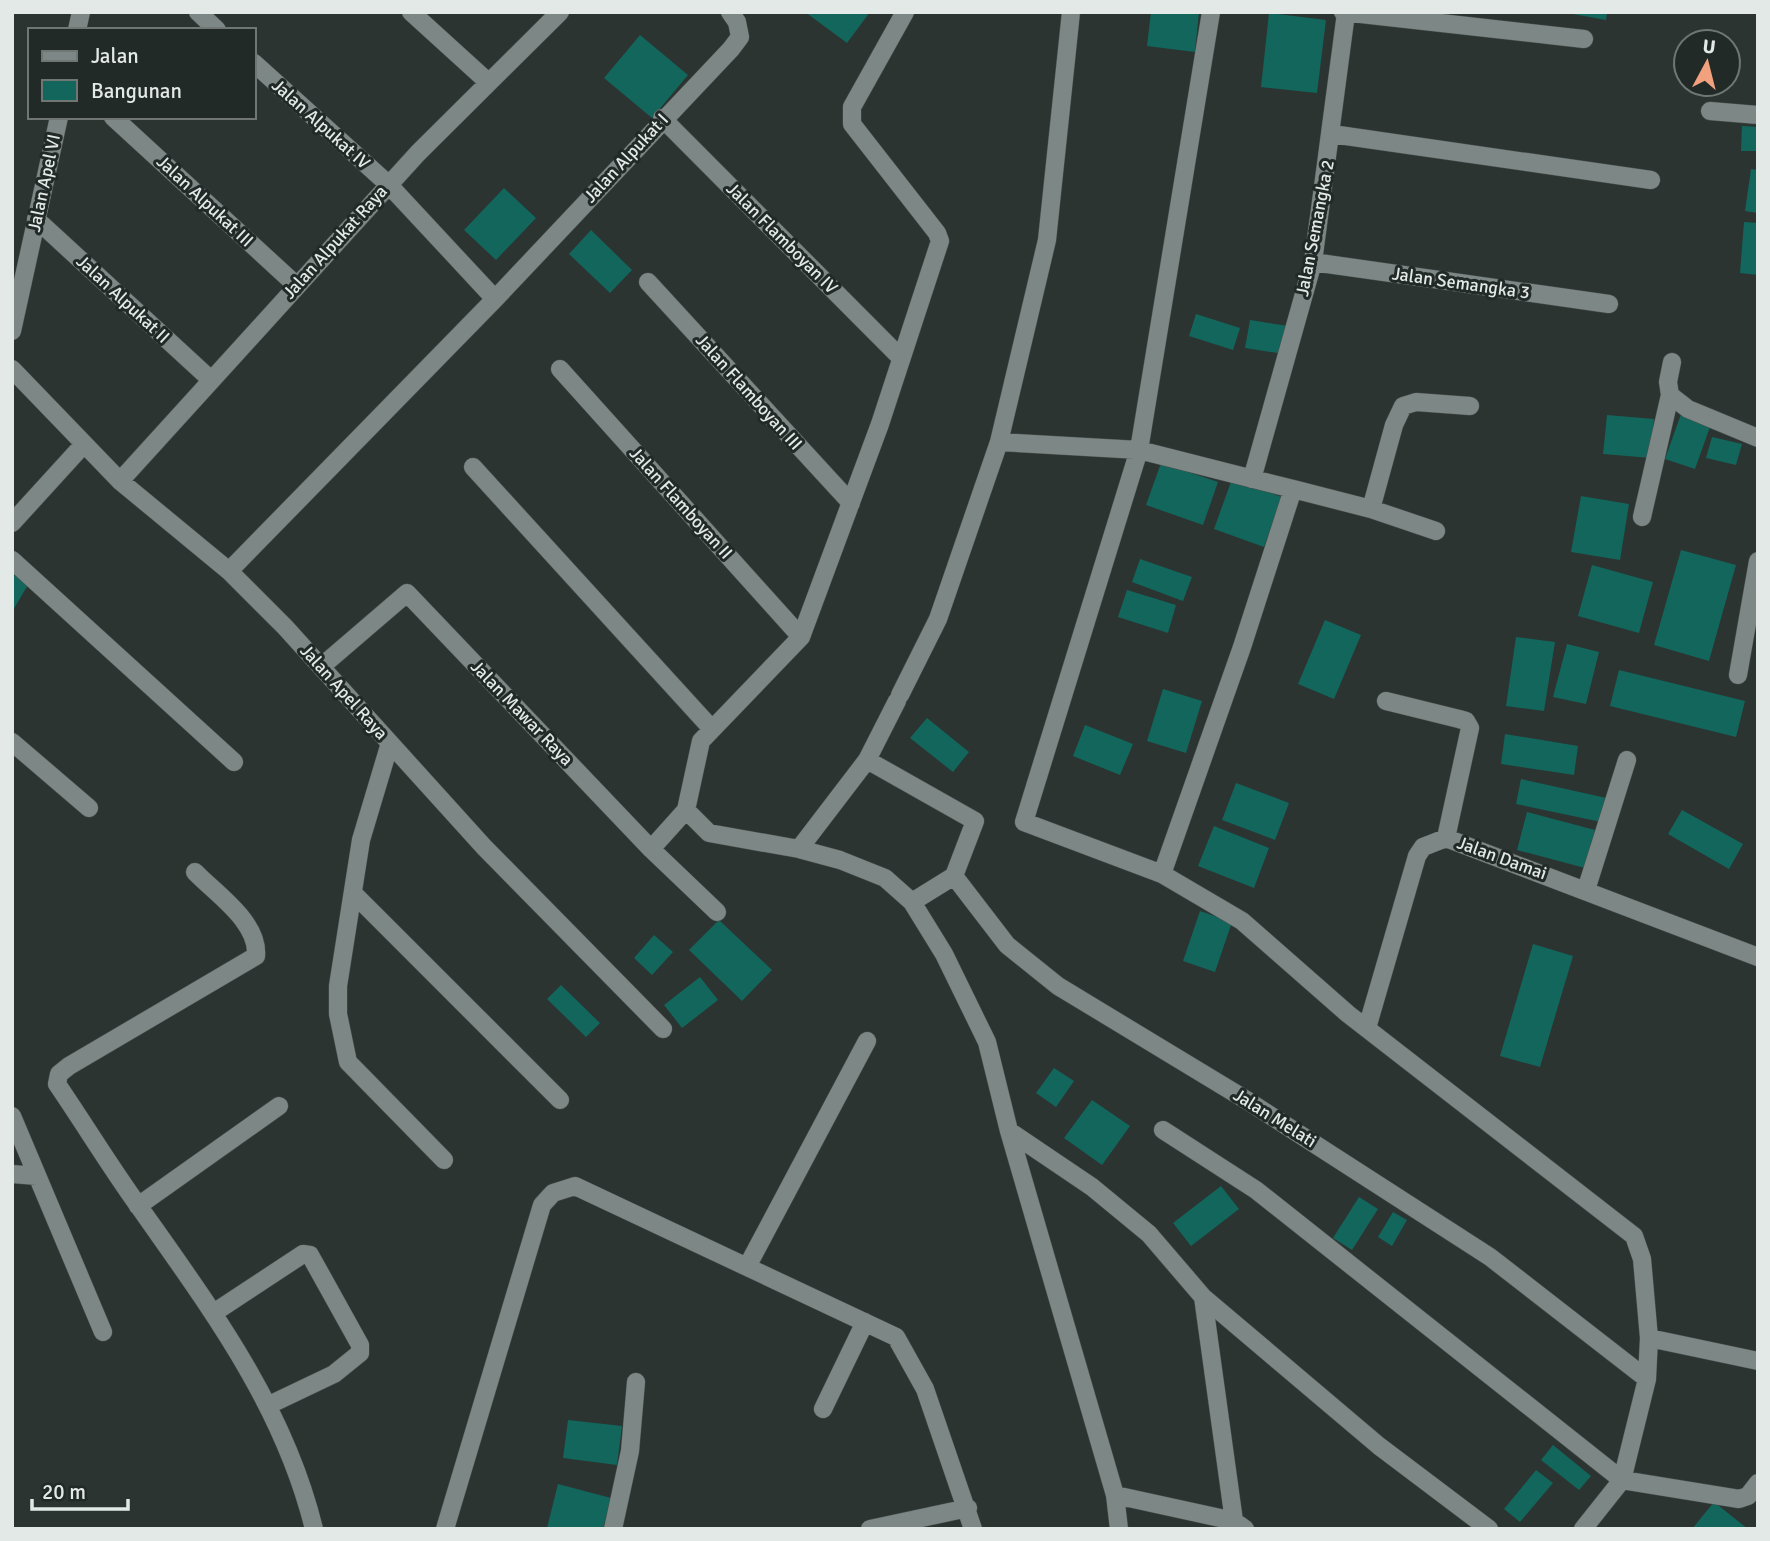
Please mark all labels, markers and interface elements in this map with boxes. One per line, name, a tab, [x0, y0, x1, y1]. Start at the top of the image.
legend	[28, 28, 256, 119]
north arrow	[1672, 28, 1742, 98]
text: U	[1701, 34, 1717, 60]
text: Jalan	[91, 43, 139, 69]
street label: Jalan Alpukat IV	[267, 74, 375, 174]
text: Bangunan	[91, 78, 182, 104]
street label: Jalan Alpukat I	[579, 109, 673, 207]
street label: Jalan Apel VI	[23, 132, 65, 234]
street label: Jalan Alpukat III	[152, 150, 258, 252]
street label: Jalan Semangka 2	[1291, 158, 1339, 298]
street label: Jalan Flamboyan IV	[722, 178, 843, 299]
street label: Jalan Alpukat Raya	[278, 181, 392, 303]
street label: Jalan Alpukat II	[72, 250, 174, 348]
street label: Jalan Semangka 3	[1391, 262, 1531, 304]
street label: Jalan Flamboyan III	[691, 329, 807, 455]
street label: Jalan Flamboyan II	[625, 442, 737, 564]
street label: Jalan Apel Raya	[295, 640, 393, 744]
street label: Jalan Mawar Raya	[466, 656, 578, 770]
street label: Jalan Damai	[1454, 832, 1550, 884]
street label: Jalan Melati	[1229, 1084, 1321, 1152]
scale bar	[32, 1468, 128, 1512]
text: 20 m	[42, 1479, 86, 1505]

